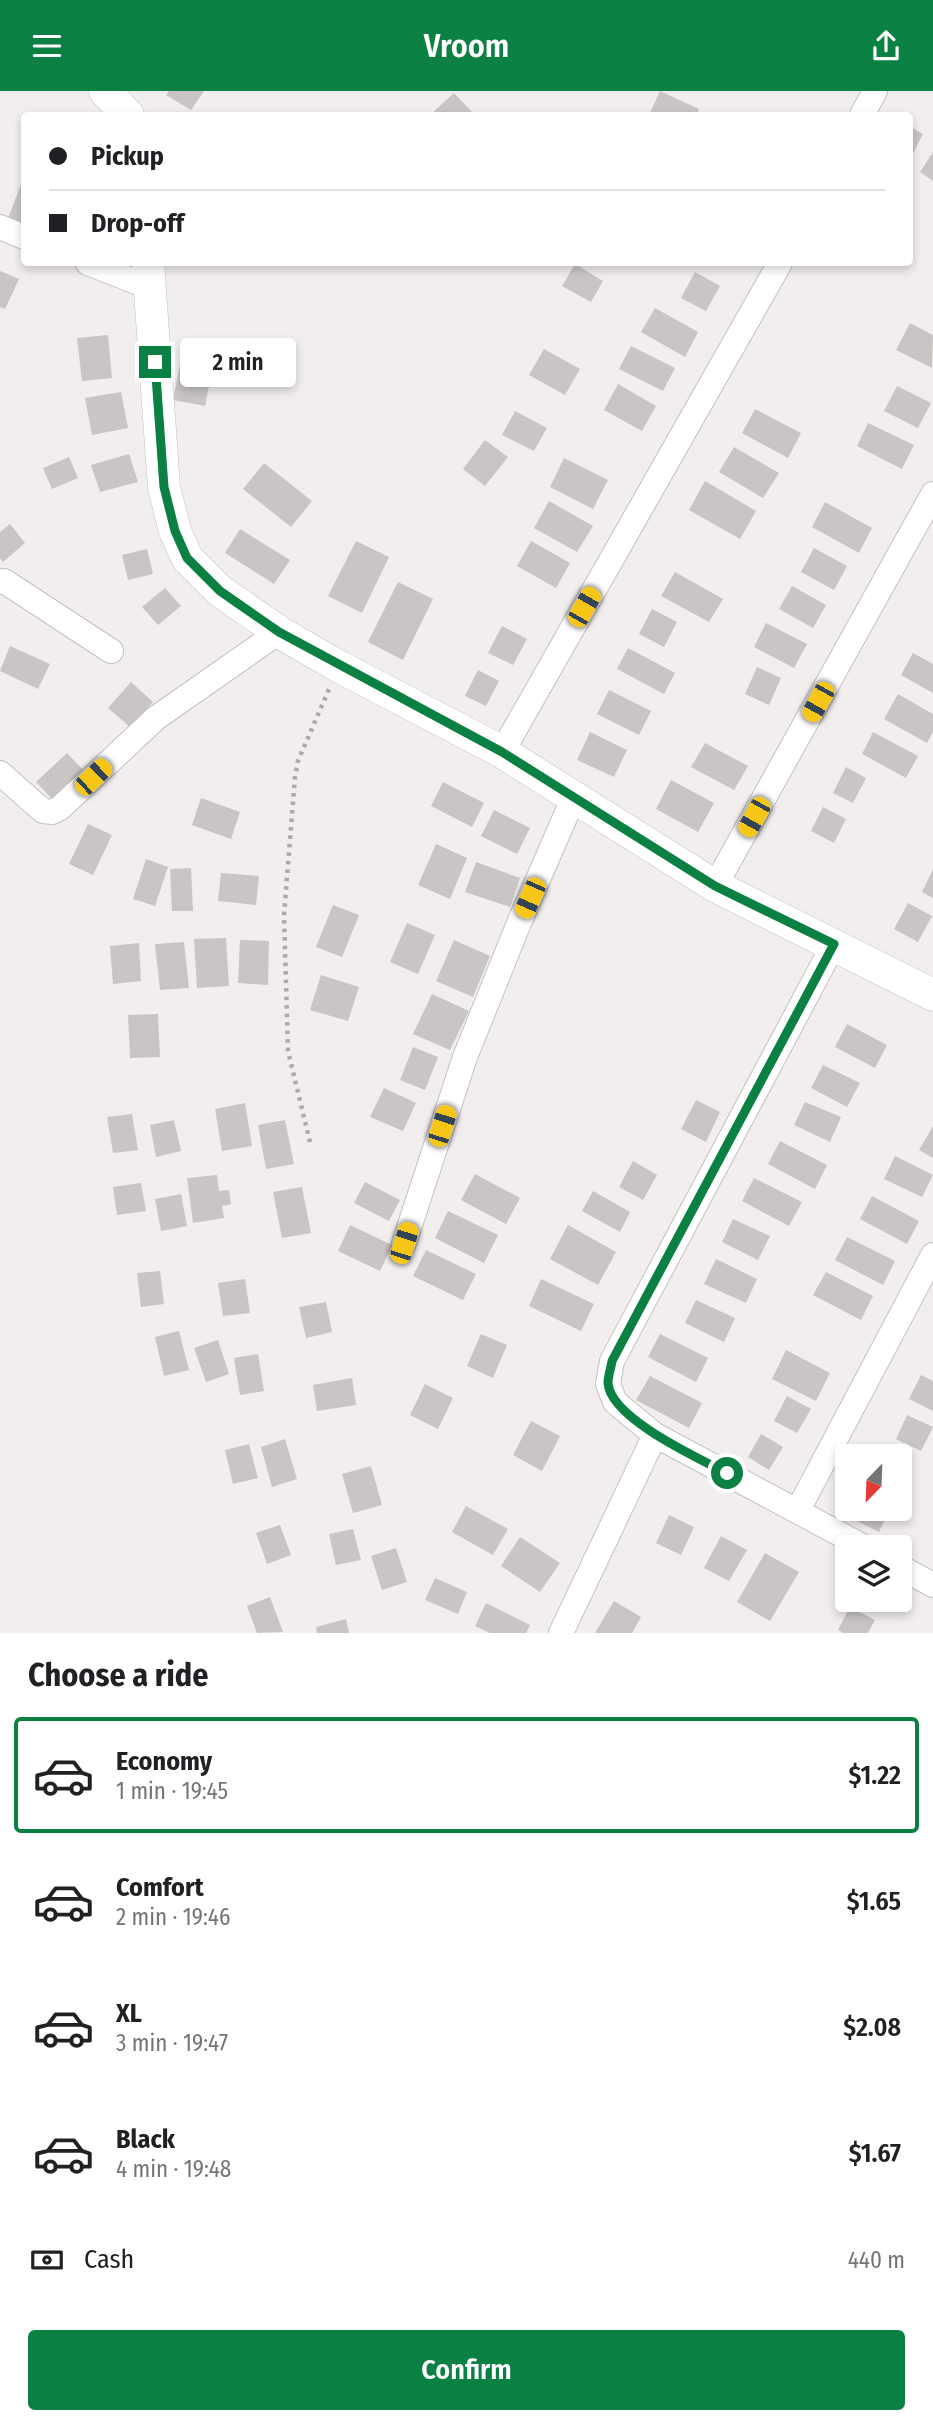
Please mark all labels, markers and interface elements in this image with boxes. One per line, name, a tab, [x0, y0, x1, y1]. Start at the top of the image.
icon: menu	[28, 27, 66, 65]
text: Vroom	[424, 27, 509, 65]
icon: share	[867, 27, 905, 65]
text: Pickup	[91, 141, 164, 172]
text: Drop-off	[91, 208, 184, 239]
callout: 2 min	[180, 337, 295, 387]
route end	[139, 346, 171, 378]
text: 2 min	[212, 348, 264, 376]
car	[565, 584, 604, 630]
car	[799, 679, 838, 725]
car	[71, 755, 116, 799]
car	[735, 794, 774, 840]
car	[512, 875, 549, 921]
car	[426, 1103, 459, 1149]
car	[388, 1220, 421, 1266]
north arrow	[835, 1444, 912, 1521]
map controls	[835, 1444, 912, 1612]
route start	[711, 1457, 743, 1489]
button: layers	[835, 1535, 912, 1612]
text: Choose a ride	[28, 1656, 209, 1694]
icon: car	[32, 1744, 95, 1807]
text: Economy	[116, 1746, 212, 1777]
text: $1.22	[848, 1760, 901, 1791]
text: 1 min · 19:45	[116, 1777, 228, 1805]
icon: car	[32, 1870, 95, 1933]
text: Comfort	[116, 1872, 204, 1903]
text: $1.65	[847, 1886, 901, 1917]
text: 2 min · 19:46	[116, 1903, 230, 1931]
icon: car	[32, 1996, 95, 2059]
text: XL	[116, 1998, 142, 2029]
text: $2.08	[843, 2012, 901, 2043]
text: 3 min · 19:47	[116, 2029, 228, 2057]
icon: car	[32, 2122, 95, 2185]
text: Black	[116, 2124, 175, 2155]
text: $1.67	[849, 2138, 901, 2169]
text: 4 min · 19:48	[116, 2155, 231, 2183]
icon: cash	[28, 2241, 66, 2279]
text: Cash	[84, 2244, 134, 2275]
text: 440 m	[848, 2246, 905, 2274]
button: Confirm	[28, 2330, 905, 2410]

